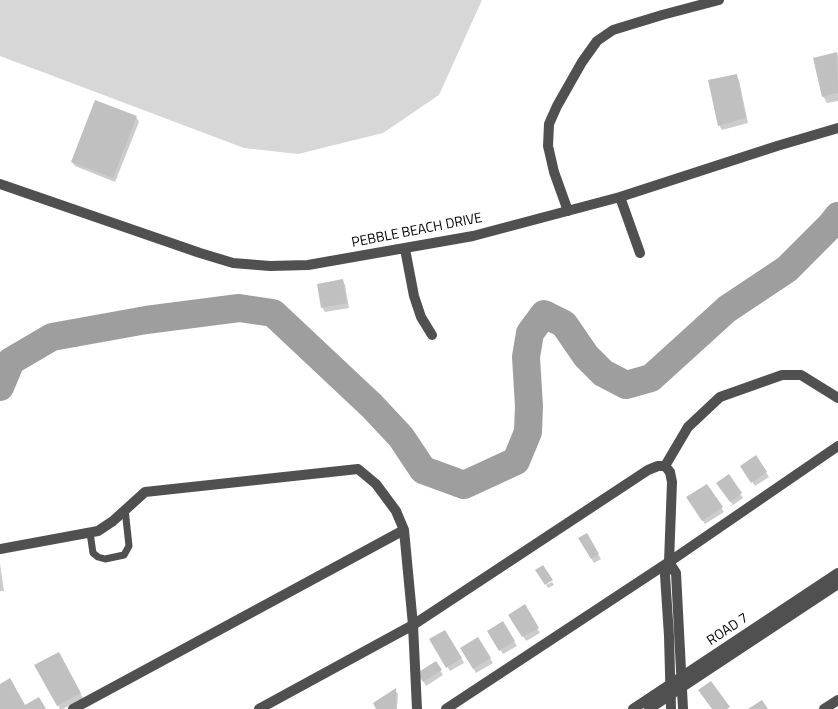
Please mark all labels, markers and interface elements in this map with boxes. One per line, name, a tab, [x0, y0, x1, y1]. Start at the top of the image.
street label: PEBBLE BEACH DRIVE	[350, 210, 484, 252]
street label: ROAD 7	[704, 610, 752, 650]

